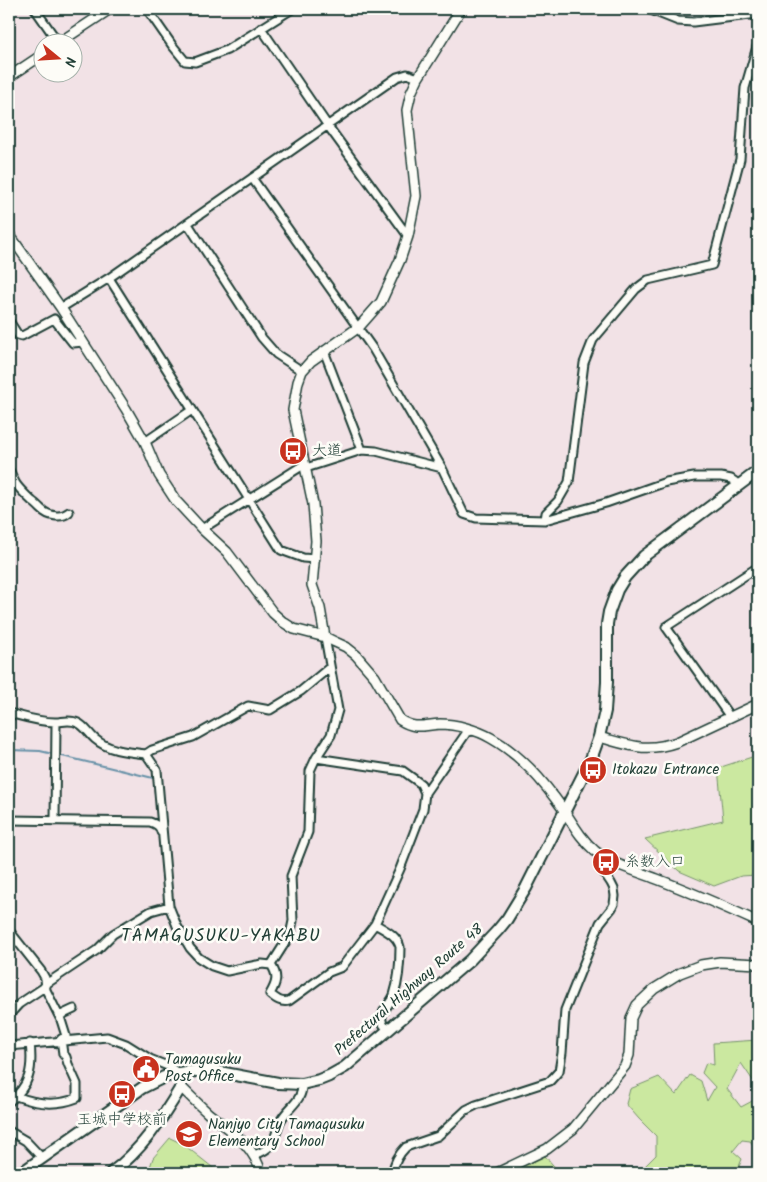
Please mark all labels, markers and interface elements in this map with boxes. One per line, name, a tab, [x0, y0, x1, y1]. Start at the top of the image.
north arrow	[32, 32, 82, 82]
text: N	[58, 54, 81, 69]
bus stop icon: 大道	[278, 436, 308, 466]
place label: 大道	[312, 439, 342, 463]
bus stop icon: Itokazu Entrance	[578, 755, 608, 785]
place label: Itokazu Entrance	[612, 758, 719, 782]
bus stop icon: 糸数入口	[591, 847, 621, 877]
place label: 糸数入口	[625, 850, 685, 874]
street label: Prefectural Highway Route 48	[329, 918, 490, 1062]
district label: TAMAGUSUKU-YAKABU	[121, 922, 321, 951]
place label: Tamagusuku Post Office	[165, 1048, 241, 1089]
public building icon: Tamagusuku Post Office	[131, 1054, 161, 1084]
bus stop icon: 玉城中学校前	[107, 1079, 137, 1109]
place label: 玉城中学校前	[77, 1108, 167, 1132]
place label: Nanjyo City Tamagusuku Elementary School	[208, 1113, 364, 1154]
school or university icon: Nanjyo City Tamagusuku Elementary School	[174, 1119, 204, 1149]

